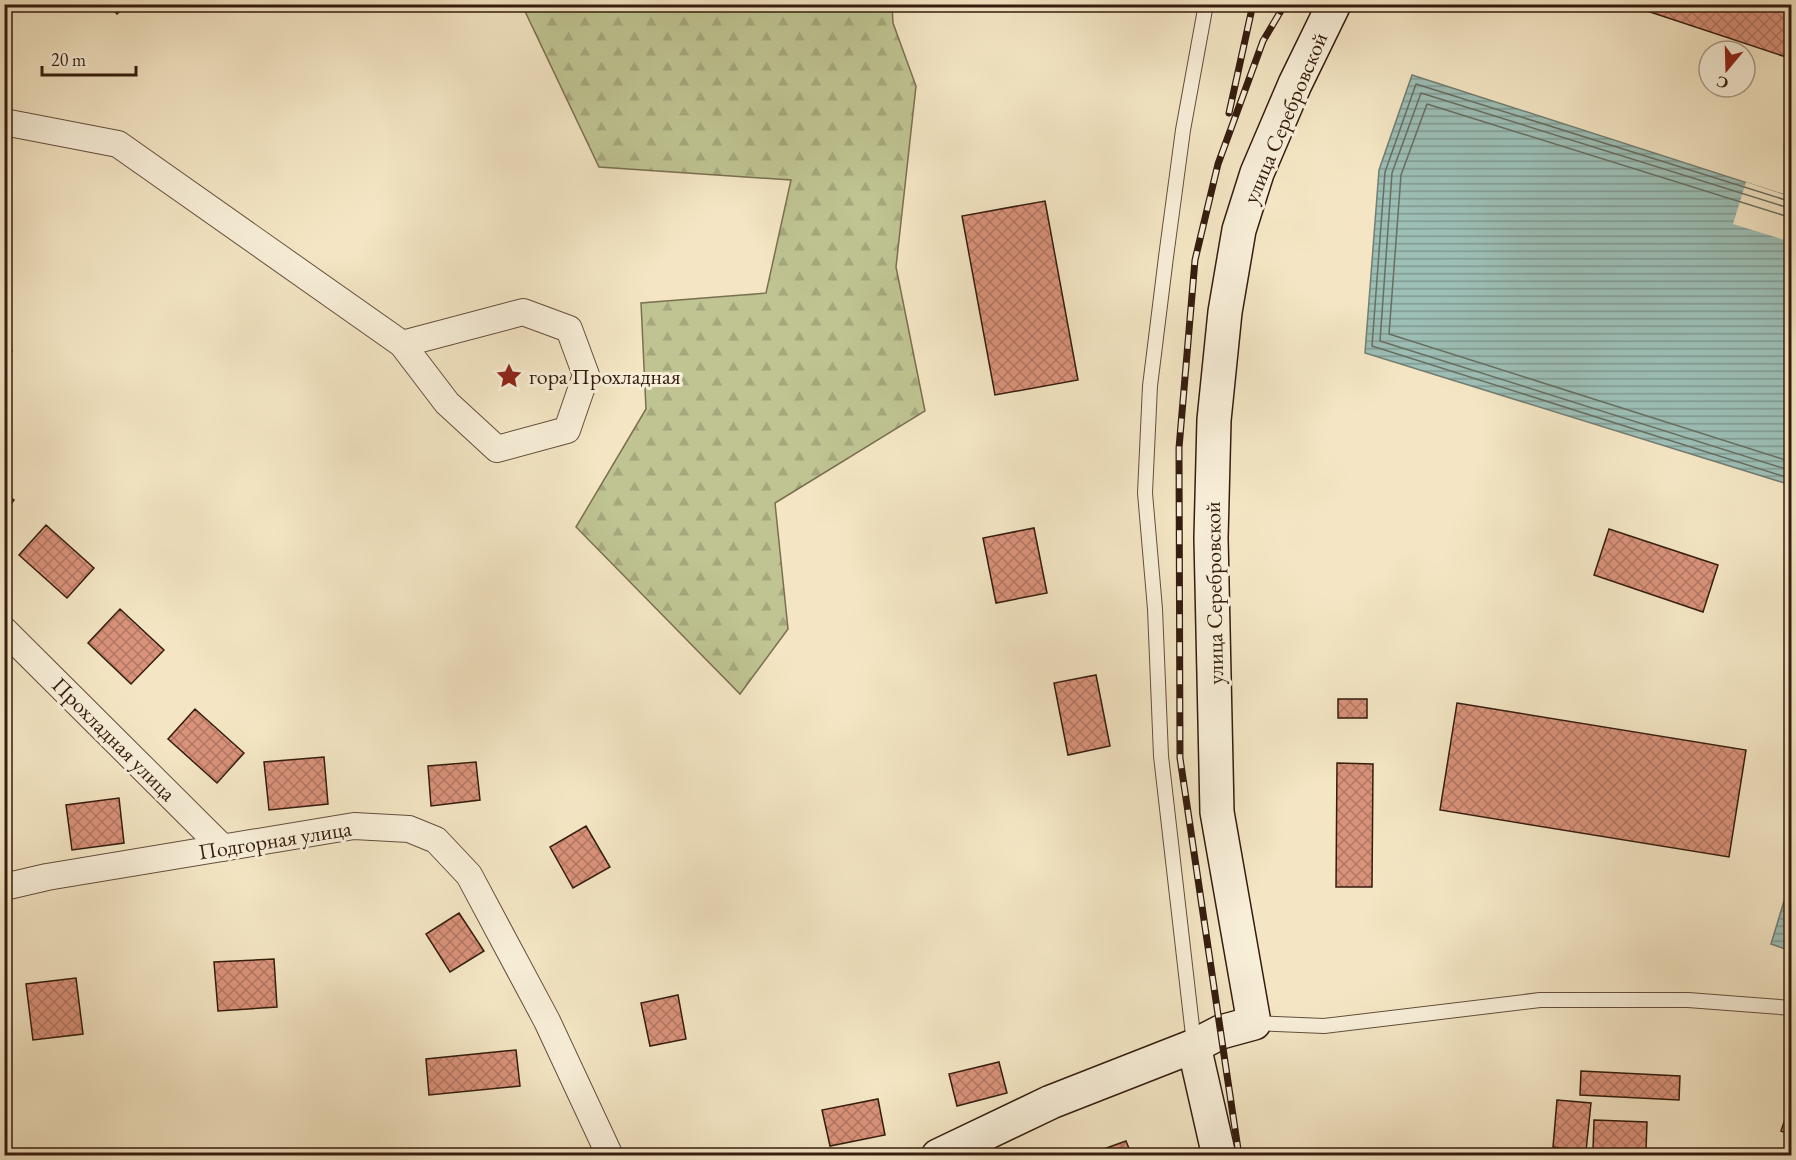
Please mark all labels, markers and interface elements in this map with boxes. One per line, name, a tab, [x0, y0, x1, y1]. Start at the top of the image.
street label: улица Серебровской	[1236, 28, 1334, 208]
scale bar	[42, 39, 136, 77]
north arrow	[1697, 39, 1757, 99]
text: 20 m	[51, 48, 86, 71]
text: С	[1713, 71, 1731, 94]
place icon: гора Прохладная	[494, 361, 524, 391]
place label: гора Прохладная	[529, 362, 681, 391]
street label: улица Серебровской	[1198, 501, 1230, 685]
street label: Прохладная улица	[46, 671, 183, 808]
street label: Подгорная улица	[196, 814, 354, 866]

